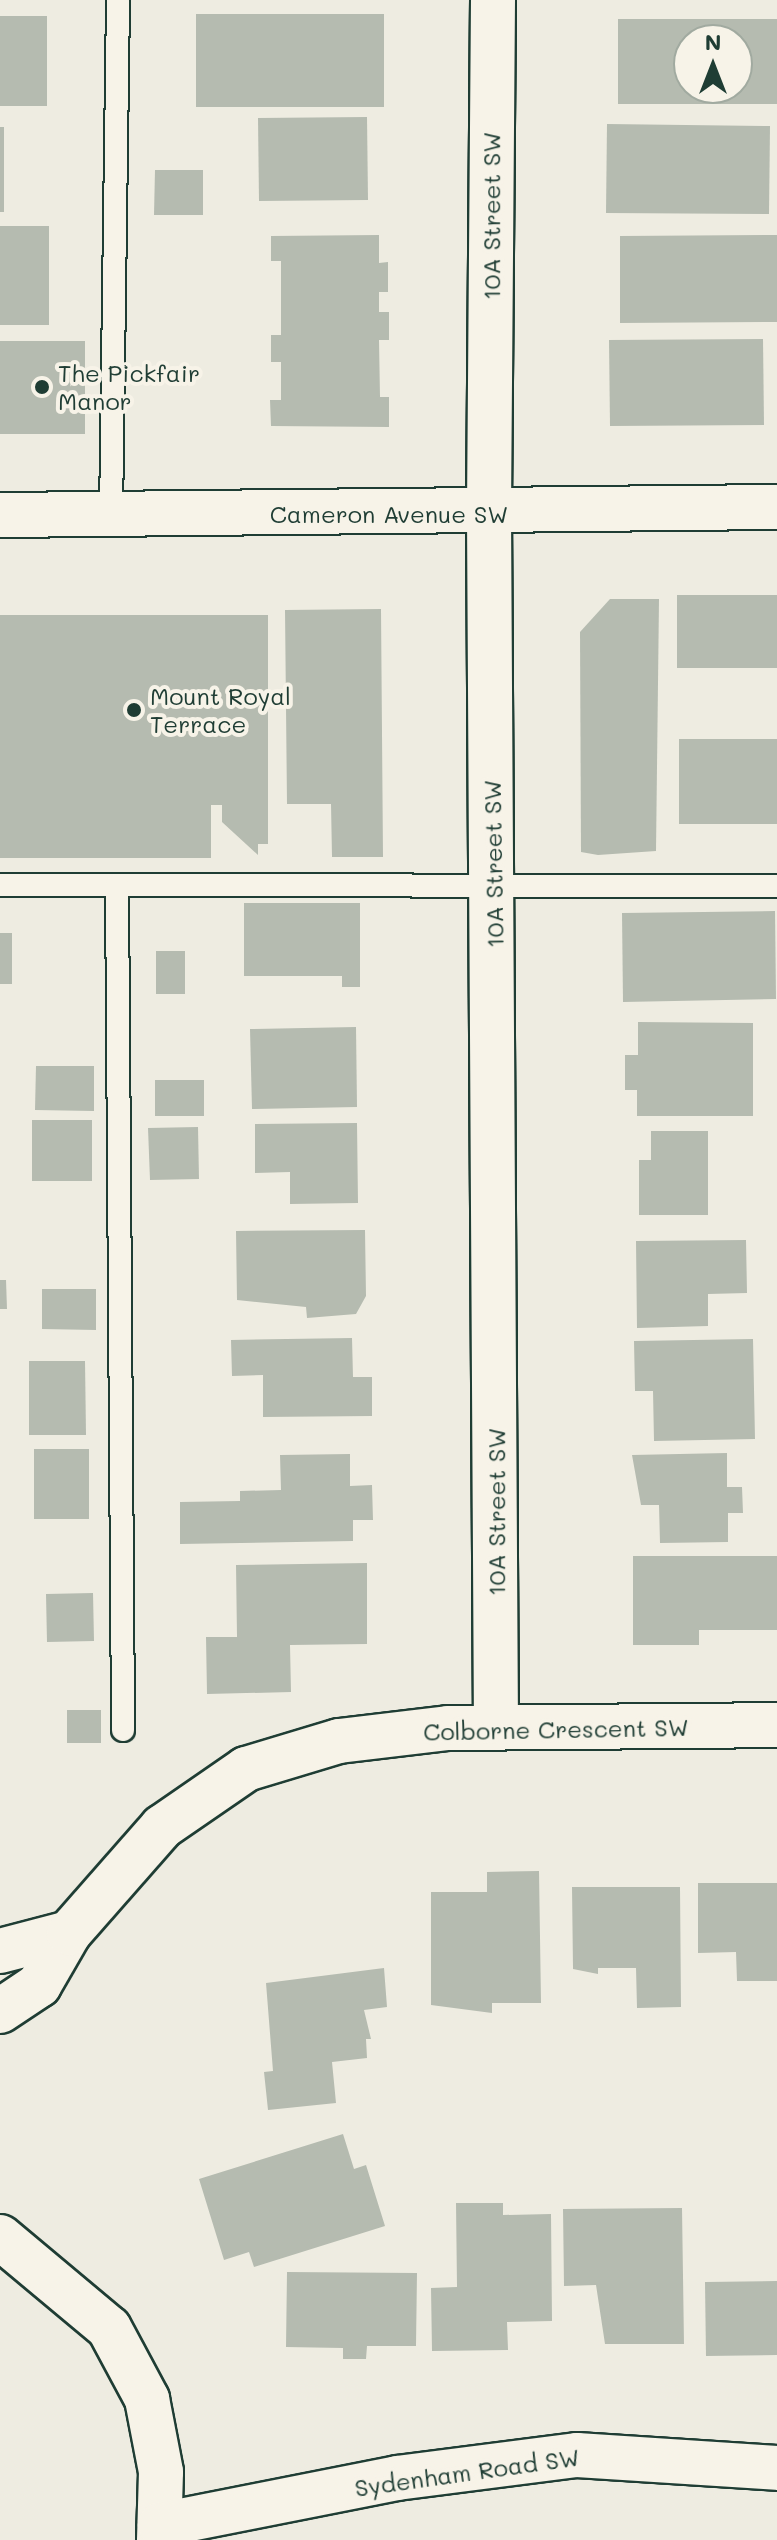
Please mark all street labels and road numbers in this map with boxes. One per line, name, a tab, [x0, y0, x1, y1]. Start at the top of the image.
street label: 10A Street SW	[477, 132, 505, 300]
street label: Cameron Avenue SW	[270, 500, 508, 528]
street label: 10A Street SW	[477, 780, 509, 948]
street label: 10A Street SW	[482, 1428, 510, 1596]
street label: Colborne Crescent SW	[423, 1712, 689, 1746]
street label: Sydenham Road SW	[353, 2442, 581, 2502]

